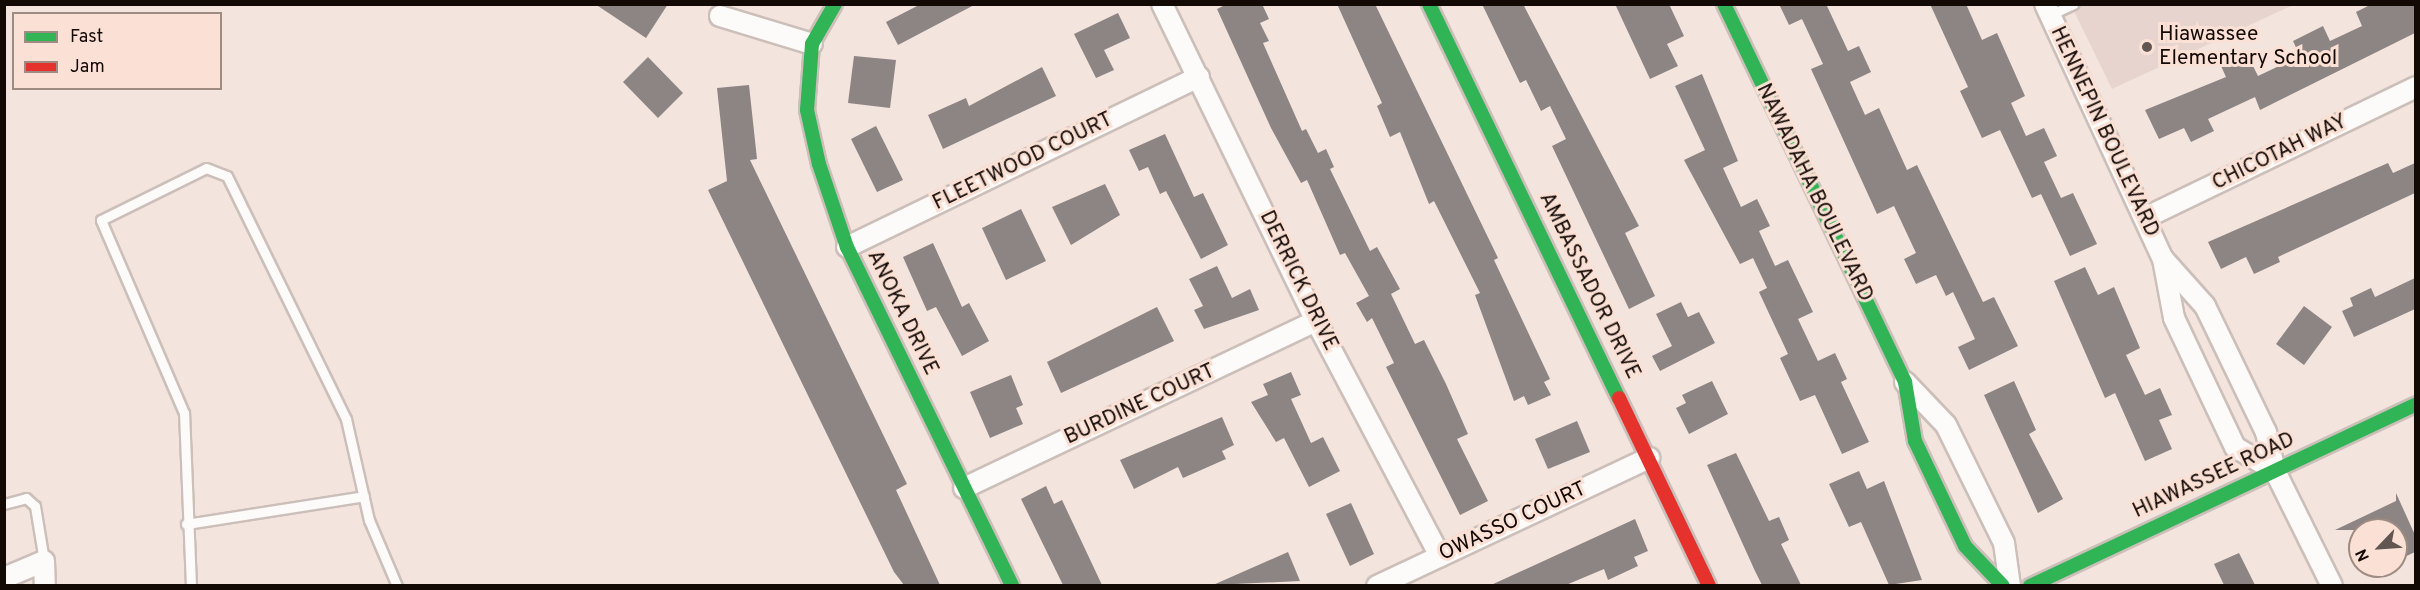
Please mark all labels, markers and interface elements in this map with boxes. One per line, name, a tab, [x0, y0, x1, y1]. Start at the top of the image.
legend	[12, 12, 222, 90]
place label: Hiawassee Elementary School	[2159, 22, 2337, 72]
street label: HENNEPIN BOULEVARD	[2044, 23, 2164, 241]
text: Fast	[70, 26, 103, 49]
marker: Hiawassee Elementary School	[2140, 40, 2154, 54]
text: Jam	[70, 56, 105, 79]
street label: NAWADAHA BOULEVARD	[1750, 79, 1878, 307]
street label: FLEETWOOD COURT	[929, 108, 1117, 216]
street label: CHICOTAH WAY	[2208, 109, 2352, 197]
street label: AMBASSADOR DRIVE	[1533, 189, 1645, 383]
street label: DERRICK DRIVE	[1253, 207, 1343, 355]
street label: ANOKA DRIVE	[861, 246, 943, 380]
street label: BURDINE COURT	[1061, 359, 1219, 451]
street label: HIAWASSEE ROAD	[2129, 427, 2299, 525]
street label: OWASSO COURT	[1435, 477, 1591, 567]
north arrow	[2348, 518, 2408, 578]
text: N	[2352, 545, 2375, 564]

